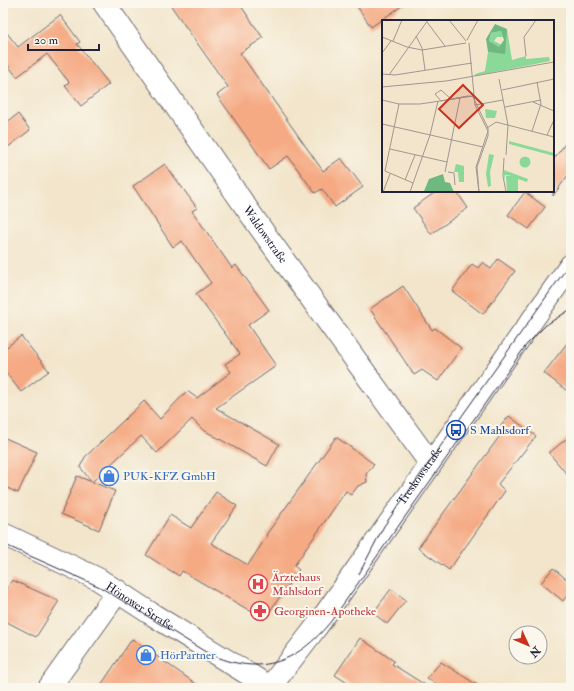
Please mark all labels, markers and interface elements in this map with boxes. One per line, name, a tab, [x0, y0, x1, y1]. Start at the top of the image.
inset map	[382, 20, 554, 192]
scale bar	[28, 26, 99, 52]
text: 20 m	[34, 33, 59, 48]
street label: Waldowstraße	[239, 202, 291, 266]
bus stop icon: S Mahlsdorf	[445, 419, 467, 441]
place label: S Mahlsdorf	[470, 423, 531, 438]
street label: Treskowstraße	[394, 443, 446, 508]
shop icon: PUK-KFZ GmbH	[98, 465, 120, 487]
place label: PUK-KFZ GmbH	[123, 469, 216, 484]
place label: Ärztehaus Mahlsdorf	[271, 570, 324, 599]
hospital icon: Ärztehaus Mahlsdorf	[247, 573, 269, 595]
street label: Hönower Straße	[103, 579, 177, 634]
pharmacy icon: Georginen-Apotheke	[249, 600, 271, 622]
place label: Georginen-Apotheke	[274, 604, 376, 619]
north arrow	[508, 625, 548, 665]
text: N	[526, 643, 544, 660]
shop icon: HörPartner	[135, 644, 157, 666]
place label: HörPartner	[160, 648, 216, 663]

